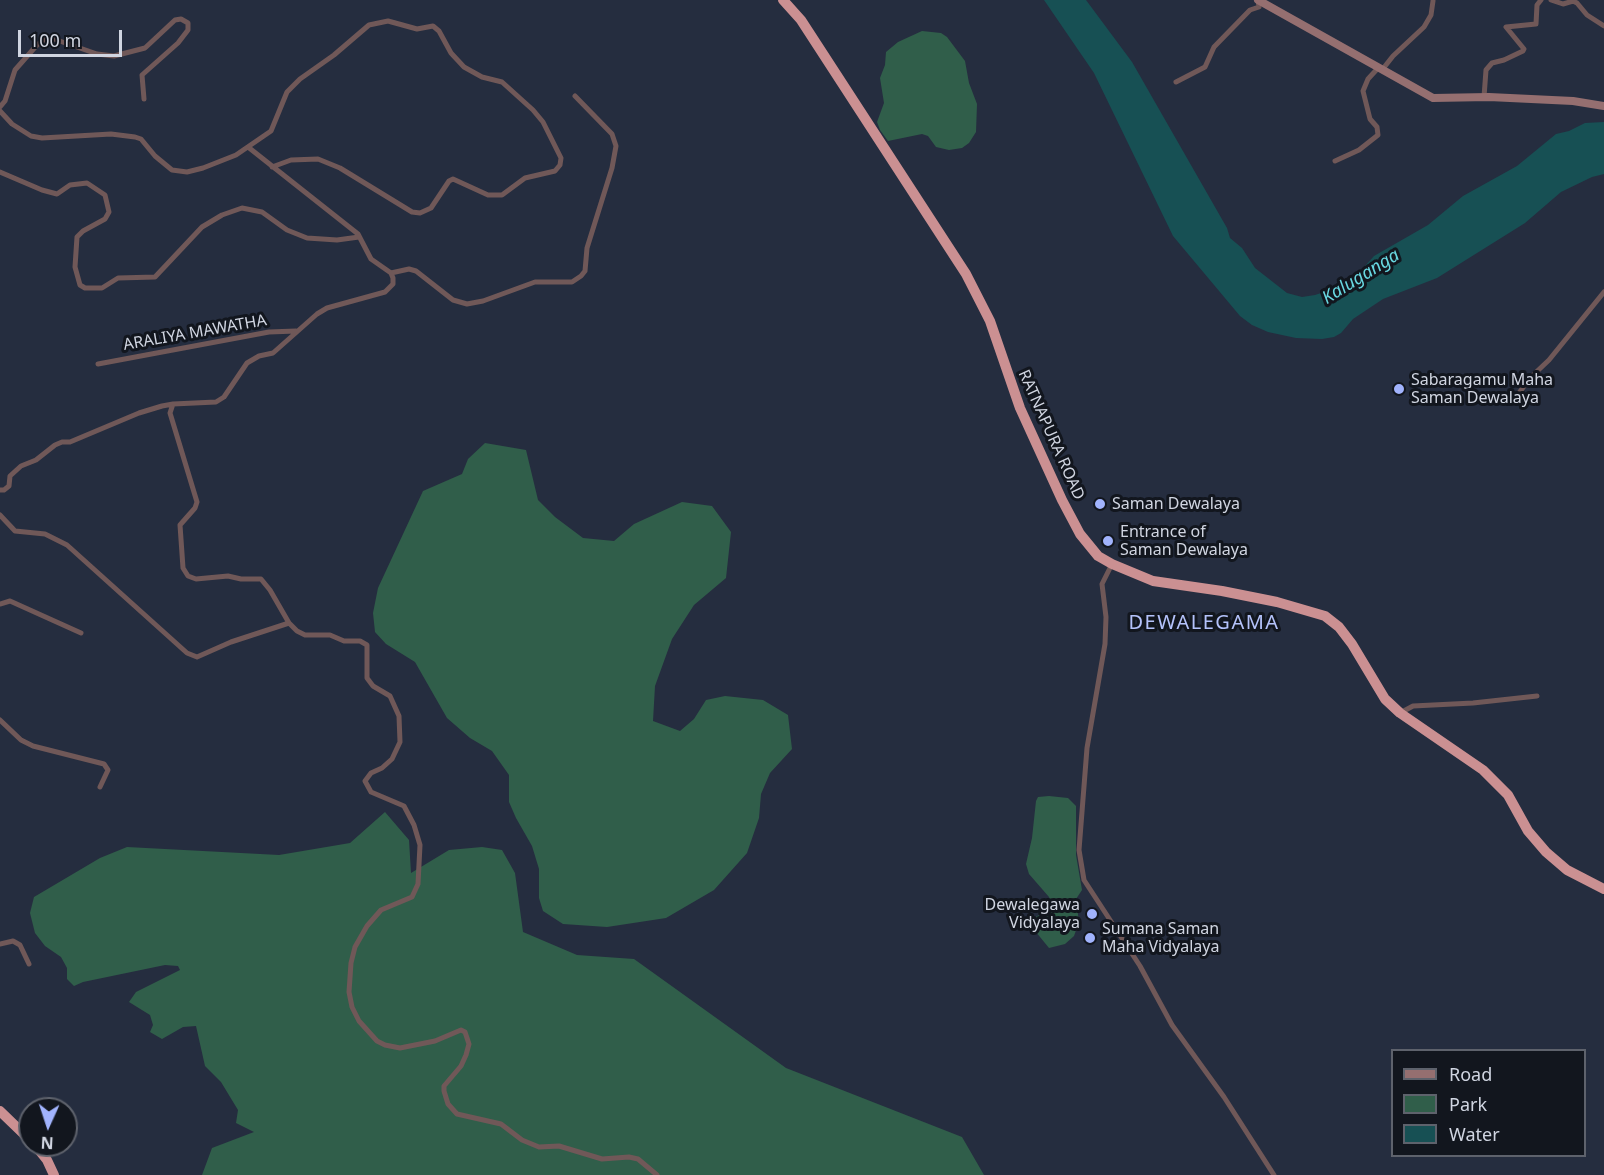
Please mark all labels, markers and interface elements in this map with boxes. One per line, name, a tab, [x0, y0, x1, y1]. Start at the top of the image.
scale bar	[21, 18, 124, 56]
text: 100 m	[29, 28, 81, 52]
water label: Kaluganga	[1318, 245, 1404, 309]
street label: ARALIYA MAWATHA	[122, 311, 268, 355]
street label: RATNAPURA ROAD	[1014, 367, 1088, 503]
place label: Sabaragamu Maha Saman Dewalaya	[1411, 370, 1553, 408]
marker: Sabaragamu Maha Saman Dewalaya	[1392, 382, 1406, 396]
place label: Saman Dewalaya	[1112, 494, 1240, 514]
marker: Saman Dewalaya	[1093, 497, 1107, 511]
place label: Entrance of Saman Dewalaya	[1120, 522, 1248, 560]
marker: Entrance of Saman Dewalaya	[1101, 534, 1115, 548]
district label: DEWALEGAMA	[1128, 611, 1280, 635]
place label: Dewalegawa Vidyalaya	[985, 895, 1080, 933]
marker: Dewalegawa Vidyalaya	[1085, 907, 1099, 921]
place label: Sumana Saman Maha Vidyalaya	[1102, 919, 1219, 957]
marker: Sumana Saman Maha Vidyalaya	[1083, 931, 1097, 945]
legend	[1391, 1049, 1586, 1157]
text: Road	[1449, 1062, 1492, 1086]
text: Park	[1449, 1092, 1487, 1116]
north arrow	[18, 1097, 78, 1157]
text: Water	[1449, 1122, 1500, 1146]
text: N	[40, 1132, 54, 1154]

